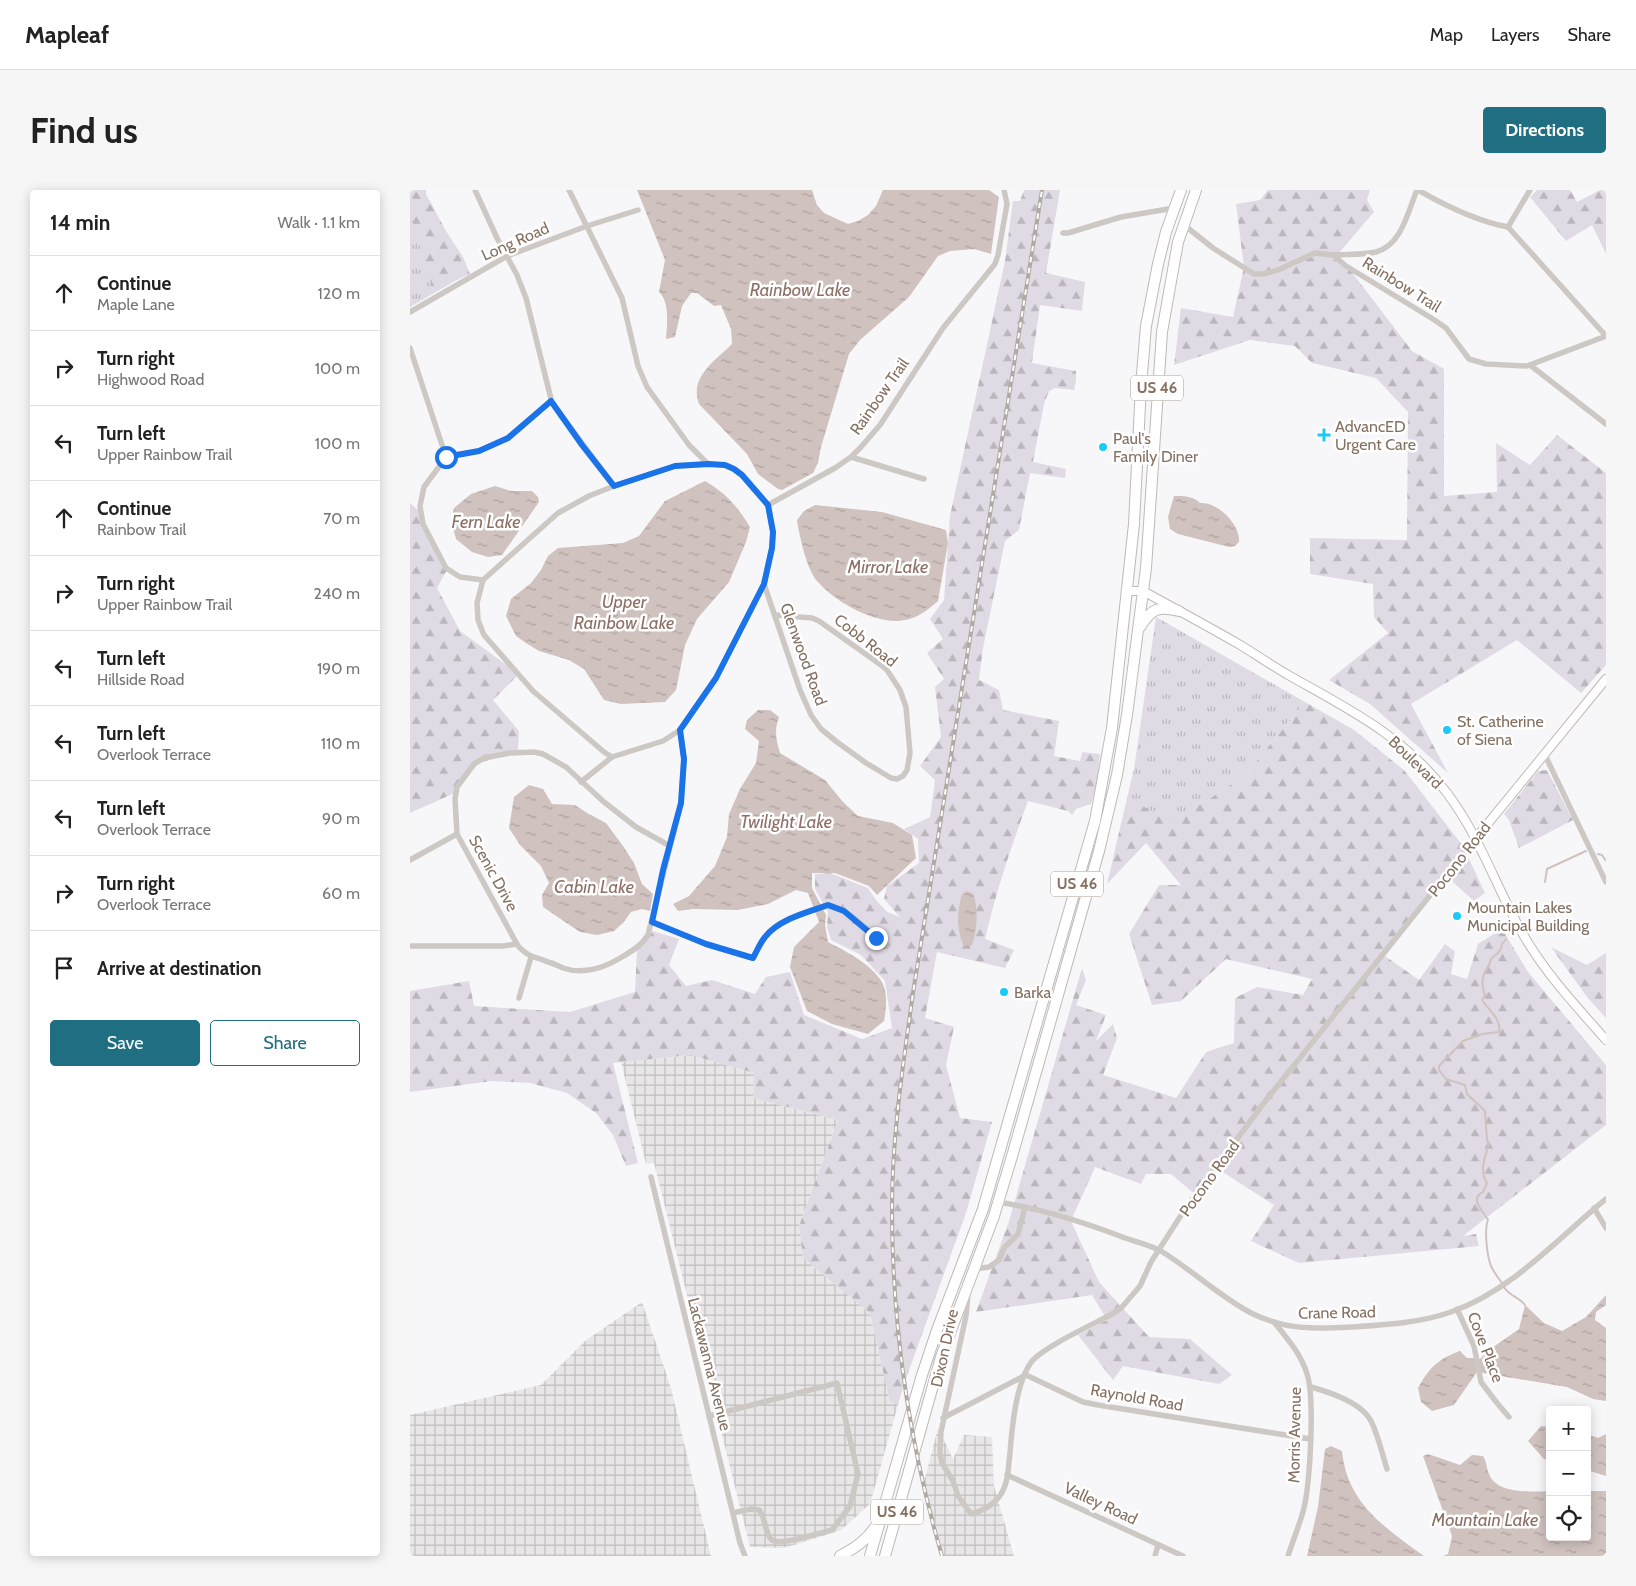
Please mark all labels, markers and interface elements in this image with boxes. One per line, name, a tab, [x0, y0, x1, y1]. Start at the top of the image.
text: Mapleaf	[25, 20, 109, 49]
text: Map	[1430, 24, 1463, 46]
text: Layers	[1491, 24, 1540, 46]
text: Share	[1568, 24, 1611, 46]
button: Directions	[1483, 107, 1606, 153]
text: Find us	[30, 109, 138, 152]
text: 14 min	[50, 210, 110, 235]
text: Walk · 1.1 km	[278, 213, 360, 232]
street label: Long Road	[479, 218, 552, 265]
street label: Rainbow Trail	[1359, 253, 1445, 316]
text: Continue	[97, 272, 171, 295]
icon: ahead	[50, 279, 78, 307]
water label: Rainbow Lake	[750, 279, 850, 301]
text: 120 m	[318, 284, 360, 303]
text: Maple Lane	[97, 295, 175, 314]
text: Turn right	[97, 347, 175, 370]
icon: right	[50, 354, 78, 382]
street label: Rainbow Trail	[846, 354, 913, 438]
text: 100 m	[315, 359, 360, 378]
text: Highwood Road	[97, 370, 204, 389]
road number: US 46	[1131, 376, 1183, 400]
place label: AdvancED Urgent Care	[1335, 417, 1416, 454]
text: Turn left	[97, 422, 165, 445]
marker: AdvancED Urgent Care	[1317, 428, 1331, 442]
icon: left	[50, 429, 78, 457]
place label: Paul's Family Diner	[1113, 429, 1199, 466]
text: 100 m	[315, 434, 360, 453]
marker: Paul's Family Diner	[1097, 441, 1109, 453]
text: Upper Rainbow Trail	[97, 445, 232, 464]
route start	[435, 446, 458, 469]
text: Continue	[97, 497, 171, 520]
icon: ahead	[50, 504, 78, 532]
text: 70 m	[323, 509, 360, 528]
water label: Fern Lake	[452, 511, 520, 533]
text: Rainbow Trail	[97, 520, 186, 539]
water label: Mirror Lake	[847, 556, 928, 578]
text: Turn right	[97, 572, 175, 595]
icon: right	[50, 579, 78, 607]
text: 240 m	[314, 584, 360, 603]
water label: Upper Rainbow Lake	[574, 591, 674, 634]
text: Upper Rainbow Trail	[97, 595, 232, 614]
street label: Glenwood Road	[776, 600, 831, 708]
street label: Cobb Road	[830, 610, 901, 671]
text: Turn left	[97, 647, 165, 670]
icon: left	[50, 654, 78, 682]
text: 190 m	[317, 659, 360, 678]
text: Hillside Road	[97, 670, 185, 689]
place label: St. Catherine of Siena	[1457, 712, 1544, 749]
text: Turn left	[97, 722, 165, 745]
marker: St. Catherine of Siena	[1441, 724, 1453, 736]
icon: left	[50, 729, 78, 757]
street label: Boulevard	[1385, 732, 1447, 793]
text: 110 m	[321, 734, 360, 753]
text: Overlook Terrace	[97, 745, 211, 764]
text: Turn left	[97, 797, 165, 820]
icon: left	[50, 804, 78, 832]
text: 90 m	[322, 809, 360, 828]
water label: Twilight Lake	[740, 811, 832, 833]
street label: Pocono Road	[1424, 818, 1495, 901]
text: Overlook Terrace	[97, 820, 211, 839]
street label: Scenic Drive	[465, 832, 522, 914]
text: Turn right	[97, 872, 175, 895]
road number: US 46	[1051, 872, 1103, 896]
water label: Cabin Lake	[554, 876, 634, 898]
icon: right	[50, 879, 78, 907]
text: 60 m	[322, 884, 360, 903]
text: Overlook Terrace	[97, 895, 211, 914]
place label: Mountain Lakes Municipal Building	[1467, 898, 1590, 935]
marker: Mountain Lakes Municipal Building	[1451, 910, 1463, 922]
route end	[865, 927, 888, 950]
icon: arrive	[50, 954, 78, 982]
text: Arrive at destination	[97, 957, 261, 980]
place label: Barka	[1014, 983, 1051, 1002]
marker: Barka	[998, 986, 1010, 998]
button: Save	[50, 1020, 200, 1066]
button: Share	[210, 1020, 360, 1066]
street label: Pocono Road	[1175, 1136, 1243, 1220]
street label: Lackawanna Avenue	[684, 1296, 735, 1433]
street label: Crane Road	[1298, 1302, 1376, 1323]
street label: Dixon Drive	[927, 1307, 962, 1389]
street label: Cove Place	[1463, 1309, 1508, 1385]
street label: Raynold Road	[1089, 1380, 1185, 1415]
street label: Morris Avenue	[1284, 1387, 1305, 1483]
map controls	[1546, 1406, 1591, 1541]
button: +	[1546, 1406, 1591, 1451]
button: −	[1546, 1451, 1591, 1496]
street label: Valley Road	[1061, 1478, 1141, 1529]
button: locate	[1546, 1496, 1591, 1541]
road number: US 46	[871, 1500, 923, 1524]
water label: Mountain Lake	[1431, 1509, 1538, 1531]

